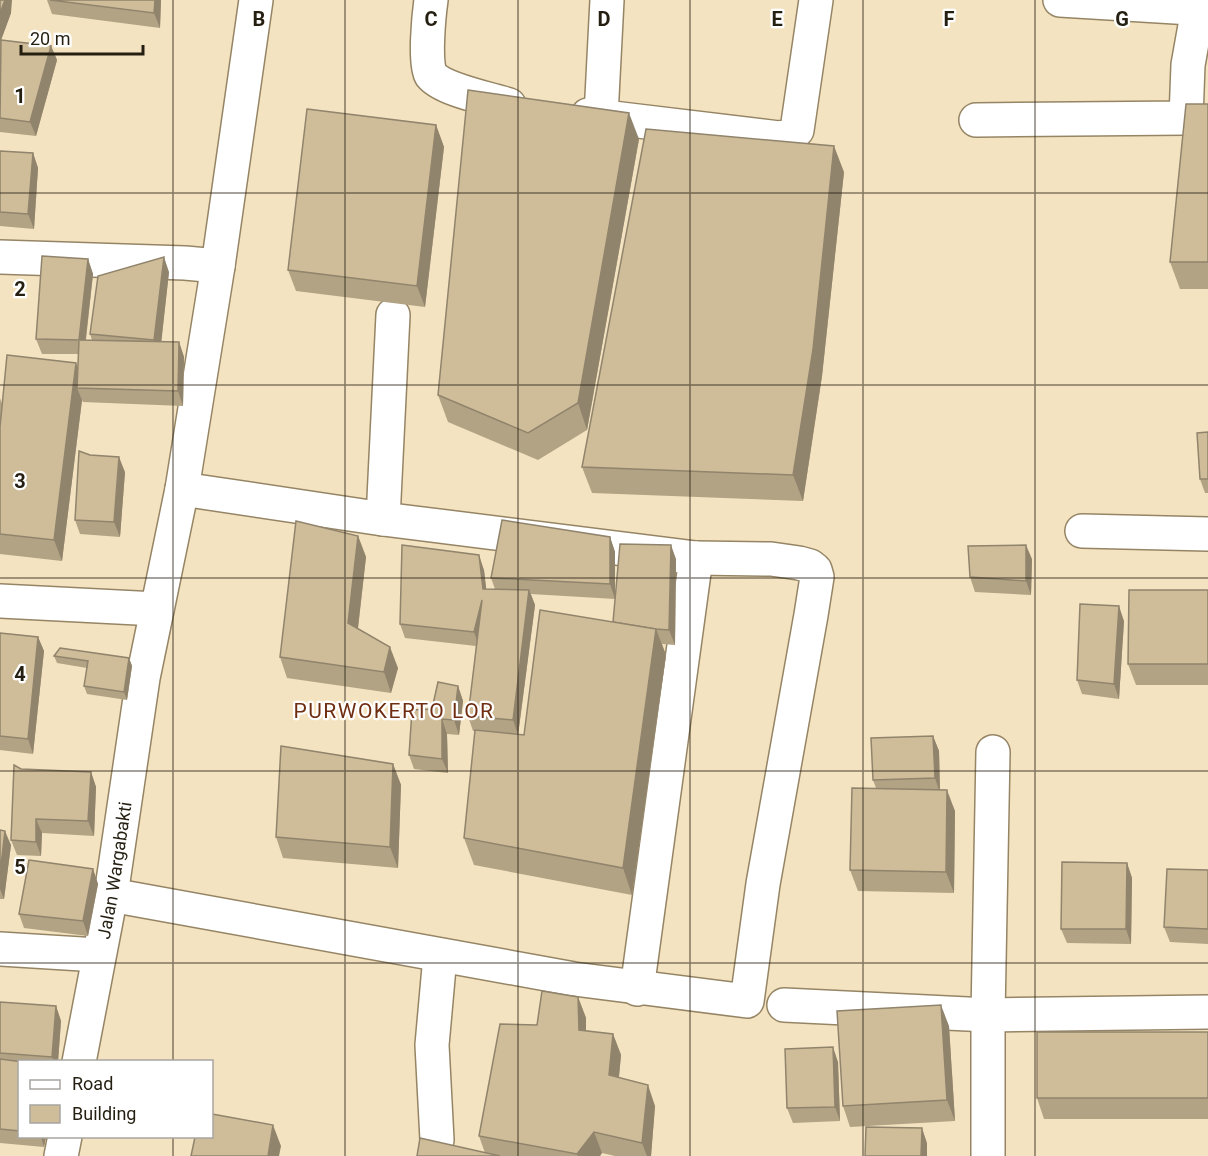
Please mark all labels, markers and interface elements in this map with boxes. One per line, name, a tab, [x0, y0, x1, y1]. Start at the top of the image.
text: B	[253, 7, 265, 31]
text: C	[424, 7, 438, 31]
text: D	[598, 7, 611, 31]
text: E	[771, 7, 783, 31]
text: F	[944, 7, 955, 31]
text: G	[1115, 7, 1129, 31]
scale bar	[21, 18, 142, 56]
text: 20 m	[30, 28, 70, 49]
text: 1	[14, 84, 26, 108]
text: 2	[14, 277, 26, 301]
text: 3	[14, 469, 26, 493]
text: 4	[14, 662, 26, 686]
district label: PURWOKERTO LOR	[293, 699, 495, 723]
street label: Jalan Wargabakti	[92, 800, 135, 941]
text: 5	[14, 855, 26, 879]
legend	[18, 1060, 213, 1138]
text: Road	[72, 1073, 113, 1094]
text: Building	[72, 1103, 136, 1124]

